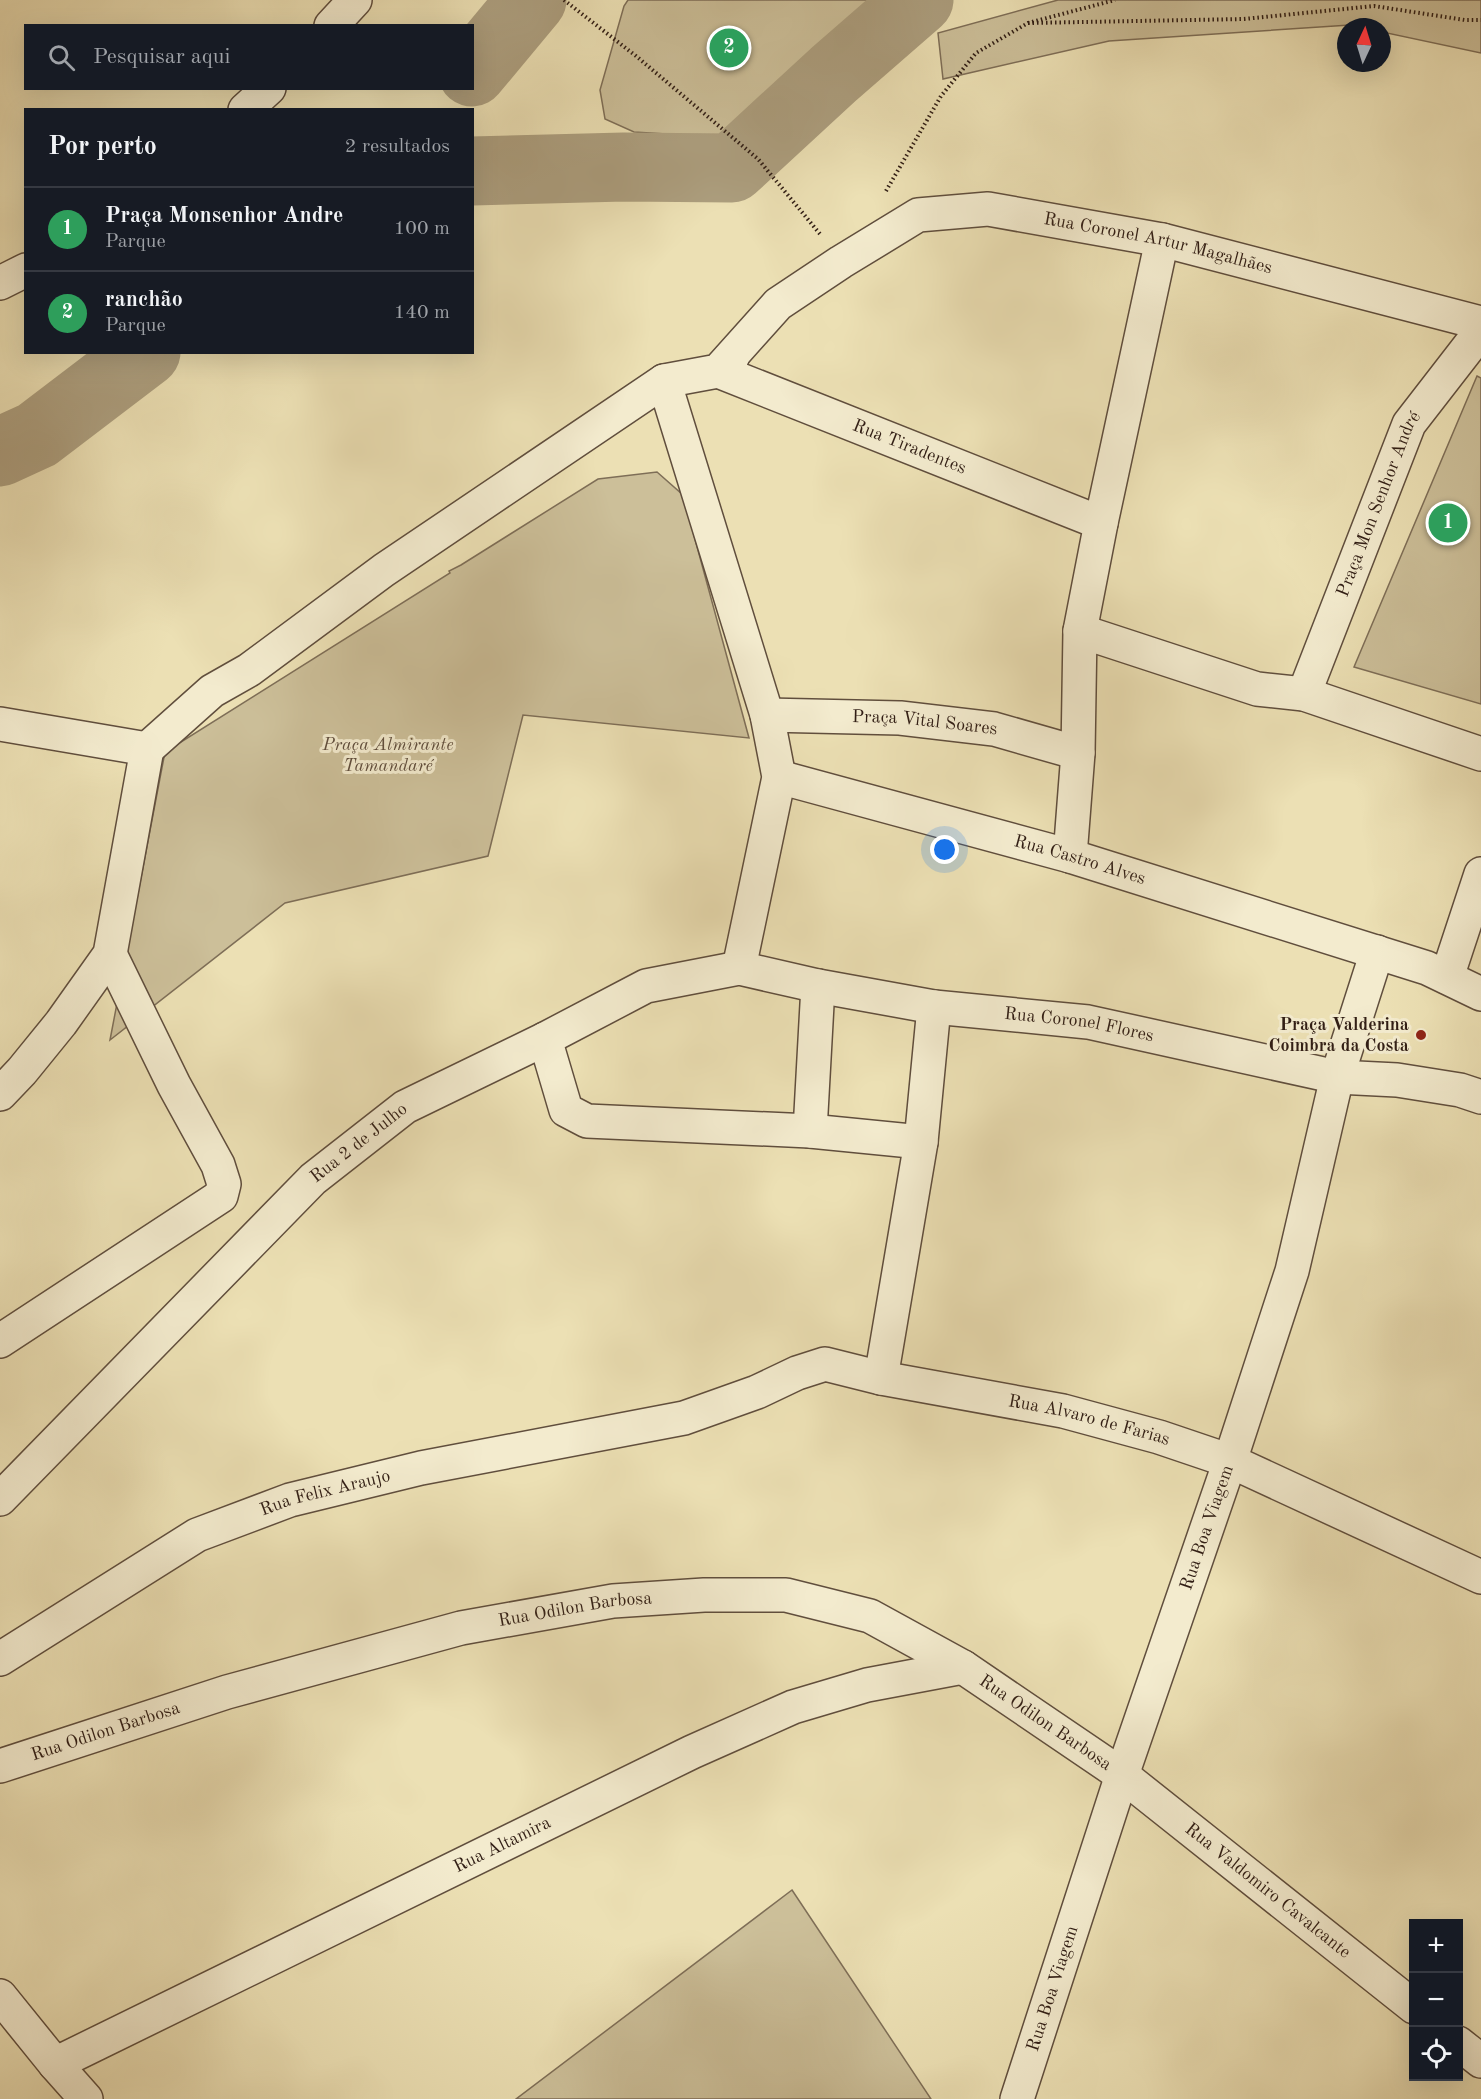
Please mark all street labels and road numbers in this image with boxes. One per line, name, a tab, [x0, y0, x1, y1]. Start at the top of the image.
street label: Rua Coronel Artur Magalhães	[1042, 210, 1274, 277]
street label: Praça Mon Senhor André	[1334, 408, 1424, 599]
street label: Rua Tiradentes	[850, 416, 969, 478]
street label: Praça Vital Soares	[852, 708, 999, 738]
street label: Rua Castro Alves	[1012, 832, 1148, 888]
street label: Rua Coronel Flores	[1003, 1005, 1156, 1045]
street label: Rua 2 de Julho	[307, 1100, 411, 1186]
street label: Rua Alvaro de Farias	[1007, 1392, 1172, 1449]
street label: Rua Boa Viagem	[1177, 1463, 1237, 1593]
street label: Rua Felix Araujo	[258, 1467, 392, 1519]
street label: Rua Odilon Barbosa	[497, 1589, 653, 1630]
street label: Rua Odilon Barbosa	[976, 1672, 1115, 1774]
street label: Rua Odilon Barbosa	[29, 1699, 182, 1764]
street label: Rua Altamira	[451, 1814, 554, 1876]
street label: Rua Valdomiro Cavalcante	[1182, 1820, 1354, 1962]
street label: Rua Boa Viagem	[1024, 1924, 1082, 2054]

